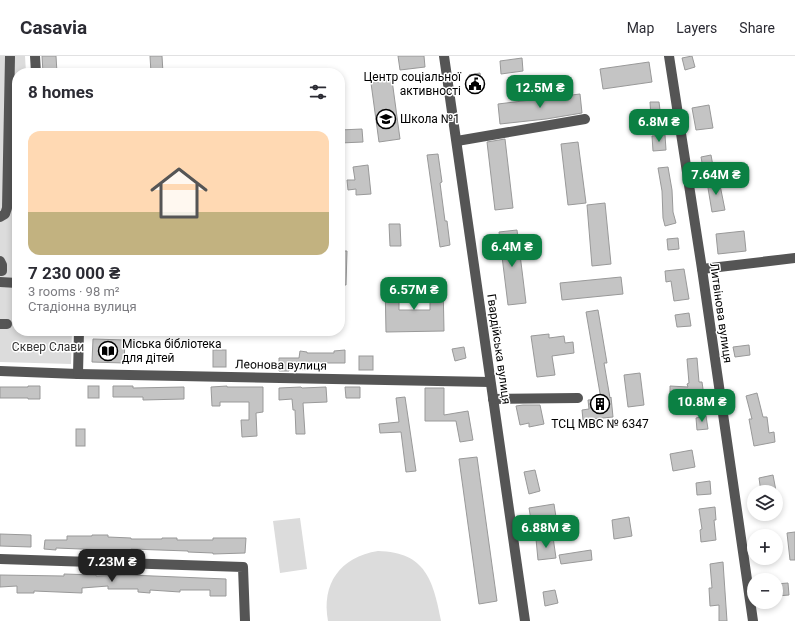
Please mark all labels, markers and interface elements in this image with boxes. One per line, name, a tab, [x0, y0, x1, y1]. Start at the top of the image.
text: Casavia	[20, 16, 87, 39]
text: Map	[627, 20, 654, 36]
text: Layers	[676, 20, 717, 36]
text: Share	[739, 20, 775, 36]
place label: Центр соціальної активності	[364, 70, 462, 98]
public building icon: Центр соціальної активності	[464, 73, 486, 95]
pin: 12.5M ₴	[503, 75, 577, 109]
text: 12.5M ₴	[515, 80, 565, 95]
icon: filters	[307, 81, 329, 103]
text: 8 homes	[28, 82, 94, 102]
school or university icon: Школа №1	[375, 108, 397, 130]
pin: 6.8M ₴	[626, 109, 692, 143]
place label: Школа №1	[400, 112, 460, 126]
text: 6.8M ₴	[638, 114, 680, 129]
icon: home	[143, 157, 215, 229]
pin: 7.64M ₴	[679, 162, 753, 196]
text: 7.64M ₴	[691, 167, 741, 182]
pin: 6.4M ₴	[479, 234, 545, 268]
text: 6.4M ₴	[491, 239, 533, 254]
street label: Литвінова вулиця	[707, 262, 735, 364]
text: 7 230 000 ₴	[28, 263, 120, 283]
pin: 6.57M ₴	[377, 277, 451, 311]
text: 6.57M ₴	[389, 282, 439, 297]
text: 3 rooms · 98 m²	[28, 284, 120, 299]
street label: Гвардійська вулиця	[484, 293, 514, 405]
text: Стадіонна вулиця	[28, 299, 137, 314]
place label: Міська бібліотека для дітей	[122, 337, 222, 365]
park label: Сквер Слави	[12, 340, 84, 354]
library icon: Міська бібліотека для дітей	[97, 340, 119, 362]
street label: Леонова вулиця	[235, 357, 327, 373]
pin: 10.8M ₴	[665, 389, 739, 423]
building icon: ТСЦ МВС № 6347	[589, 393, 611, 415]
text: 10.8M ₴	[677, 394, 727, 409]
place label: ТСЦ МВС № 6347	[551, 417, 649, 431]
map controls	[747, 485, 783, 609]
button: layers	[747, 485, 783, 521]
pin: 6.88M ₴	[509, 515, 583, 549]
text: 6.88M ₴	[521, 520, 571, 535]
button: +	[747, 529, 783, 565]
pin: 7.23M ₴	[75, 549, 149, 583]
text: 7.23M ₴	[87, 554, 137, 569]
button: −	[747, 573, 783, 609]

